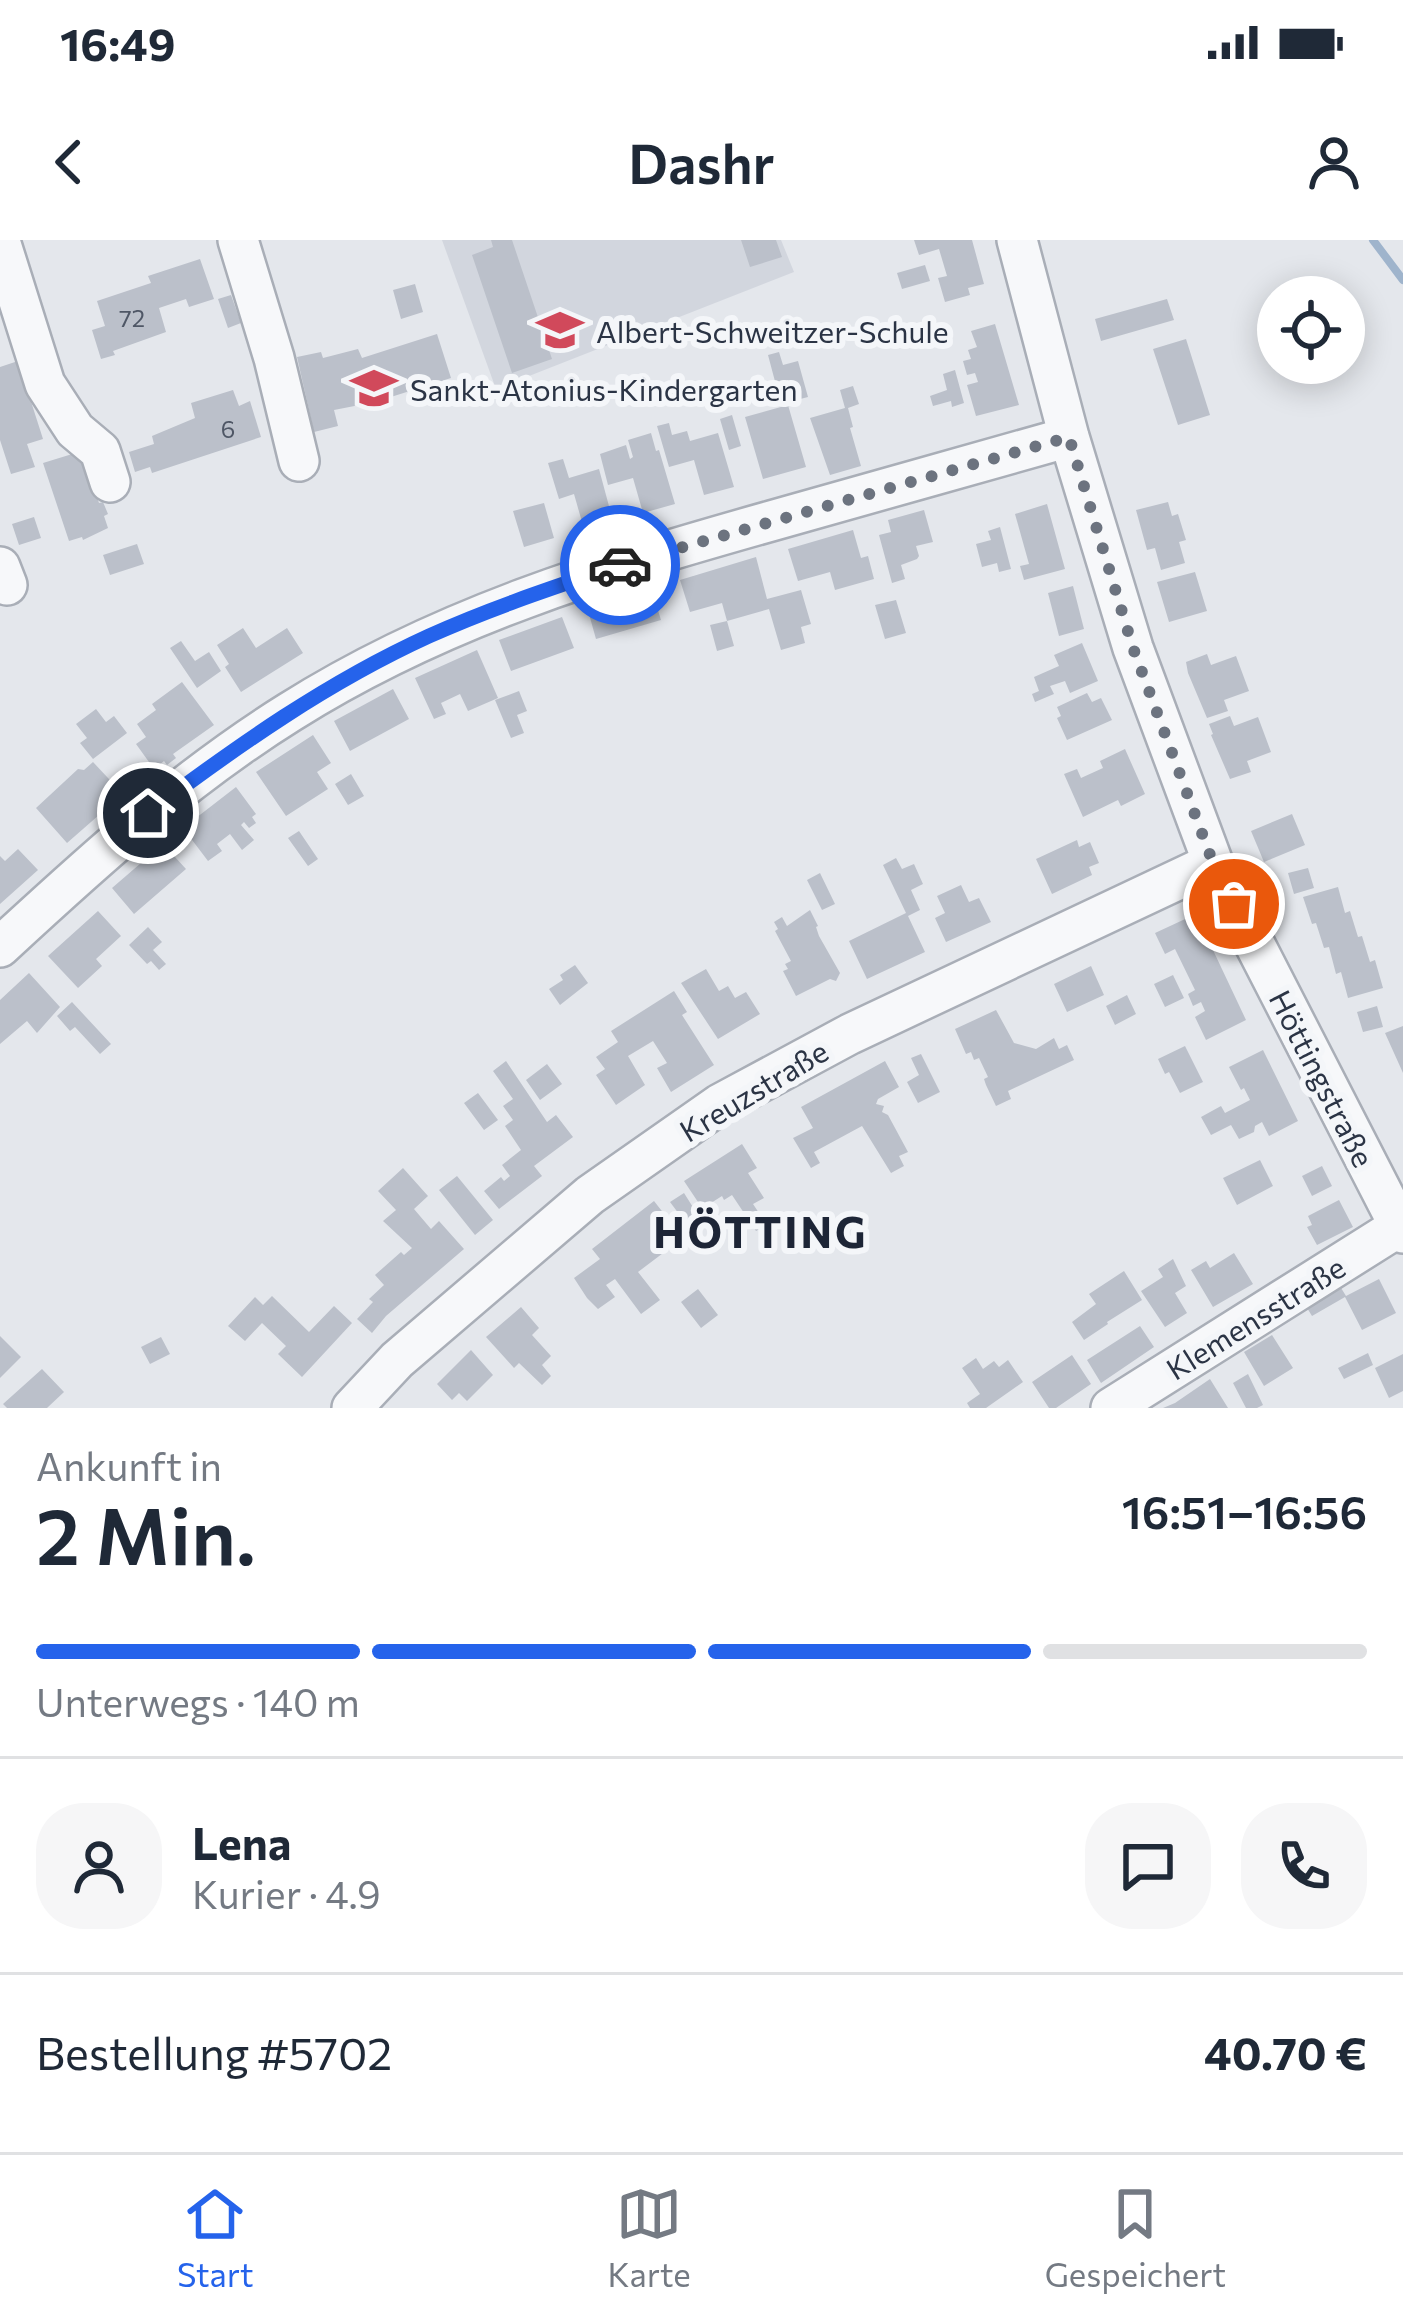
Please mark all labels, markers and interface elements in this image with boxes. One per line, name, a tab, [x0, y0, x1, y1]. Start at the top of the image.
text: 16:49	[60, 15, 175, 70]
icon: back	[36, 129, 102, 195]
text: Dashr	[628, 129, 775, 195]
icon: person	[1301, 129, 1367, 195]
map controls	[1257, 276, 1365, 384]
button: locate	[1257, 276, 1365, 384]
house number: 72	[119, 303, 145, 332]
school or university icon: Albert-Schweitzer-Schule	[535, 305, 585, 355]
place label: Albert-Schweitzer-Schule	[596, 312, 949, 349]
school or university icon: Sankt-Atonius-Kindergarten	[349, 363, 399, 413]
place label: Sankt-Atonius-Kindergarten	[410, 370, 798, 407]
house number: 6	[221, 414, 235, 443]
courier	[560, 505, 680, 625]
icon: car	[587, 532, 653, 598]
pin	[97, 762, 199, 864]
icon: home	[115, 780, 181, 846]
pin	[1183, 853, 1285, 955]
icon: bag	[1201, 871, 1267, 937]
street label: Höttingstraße	[1263, 984, 1383, 1172]
street label: Kreuzstraße	[672, 1031, 834, 1149]
district label: HÖTTING	[653, 1205, 869, 1257]
street label: Klemensstraße	[1159, 1247, 1351, 1387]
text: Ankunft in	[36, 1441, 222, 1489]
text: 16:51–16:56	[1122, 1483, 1367, 1538]
text: 2 Min.	[36, 1486, 256, 1581]
text: Unterwegs · 140 m	[36, 1677, 360, 1725]
button: person	[36, 1803, 162, 1929]
button: chat	[1085, 1803, 1211, 1929]
button: phone	[1241, 1803, 1367, 1929]
text: Lena	[192, 1814, 292, 1869]
text: Kurier · 4.9	[192, 1869, 381, 1917]
text: Bestellung #5702	[36, 2024, 392, 2079]
text: 40.70 €	[1204, 2024, 1367, 2079]
tab: Start	[177, 2181, 253, 2294]
tab: Karte	[607, 2181, 691, 2294]
tab: Gespeichert	[1045, 2181, 1226, 2294]

